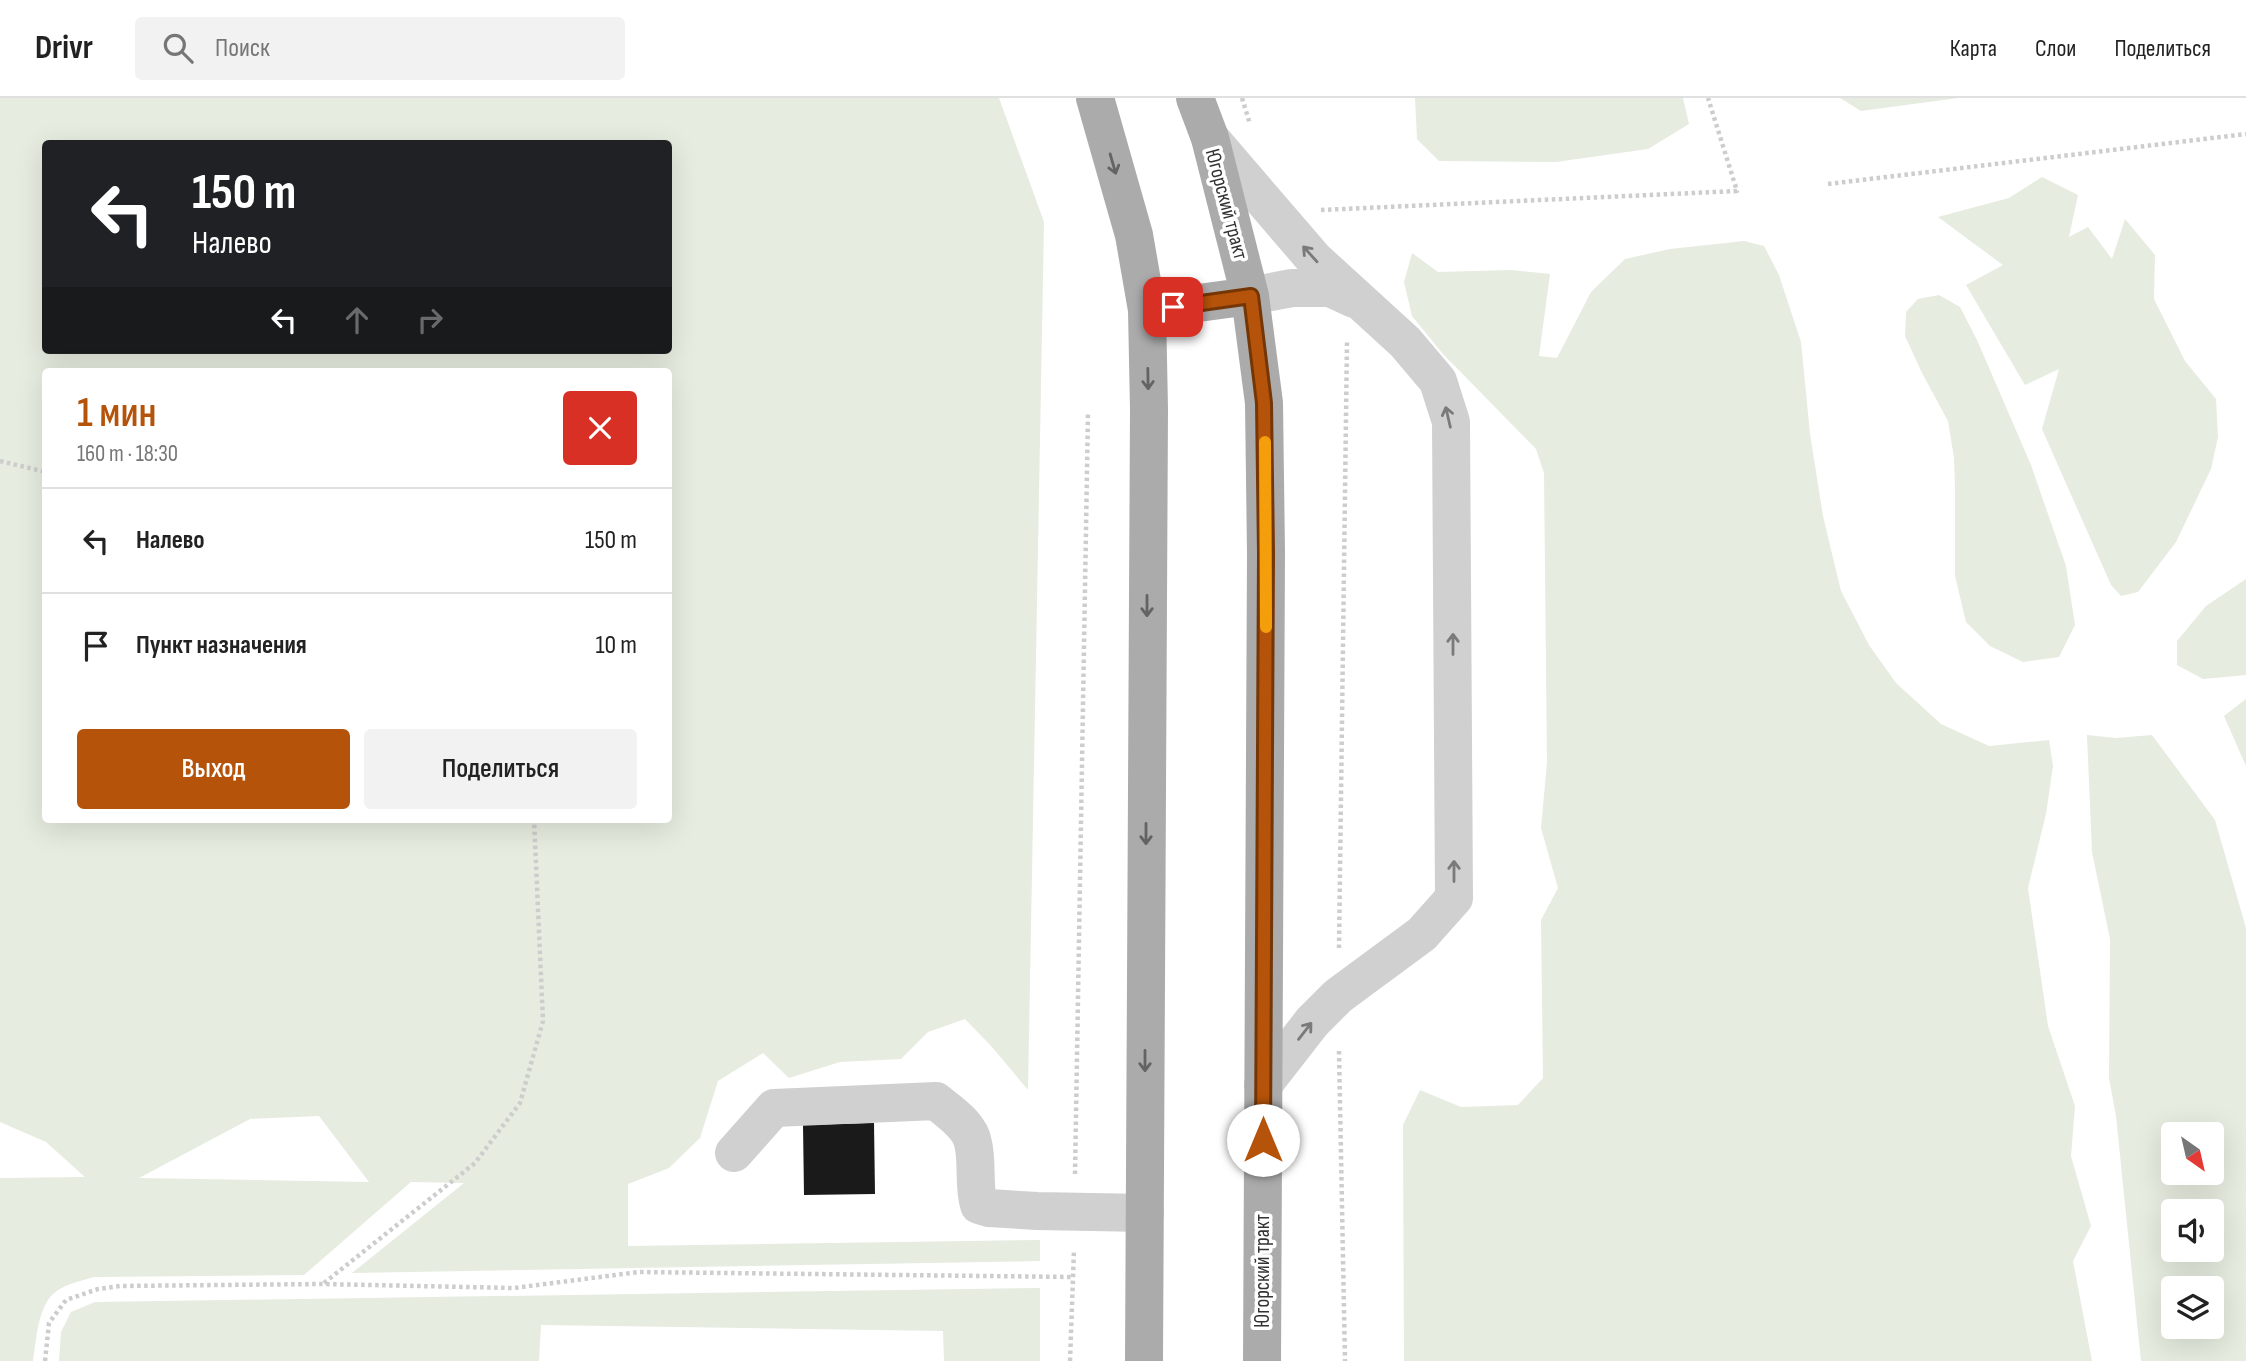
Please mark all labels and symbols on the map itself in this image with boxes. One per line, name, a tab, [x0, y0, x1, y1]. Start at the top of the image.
street label: Югорский тракт	[1200, 146, 1253, 262]
one-way arrow	[1108, 152, 1121, 174]
one-way arrow	[1301, 246, 1318, 263]
pin	[1143, 277, 1203, 337]
one-way arrow	[1141, 367, 1155, 390]
one-way arrow	[1441, 406, 1455, 429]
one-way arrow	[1140, 594, 1153, 617]
one-way arrow	[1446, 633, 1459, 656]
one-way arrow	[1139, 822, 1153, 845]
one-way arrow	[1447, 860, 1461, 883]
one-way arrow	[1297, 1022, 1312, 1041]
one-way arrow	[1138, 1049, 1152, 1072]
position arrow	[1226, 1103, 1300, 1177]
north arrow	[2161, 1122, 2224, 1185]
street label: Югорский тракт	[1250, 1214, 1275, 1328]

